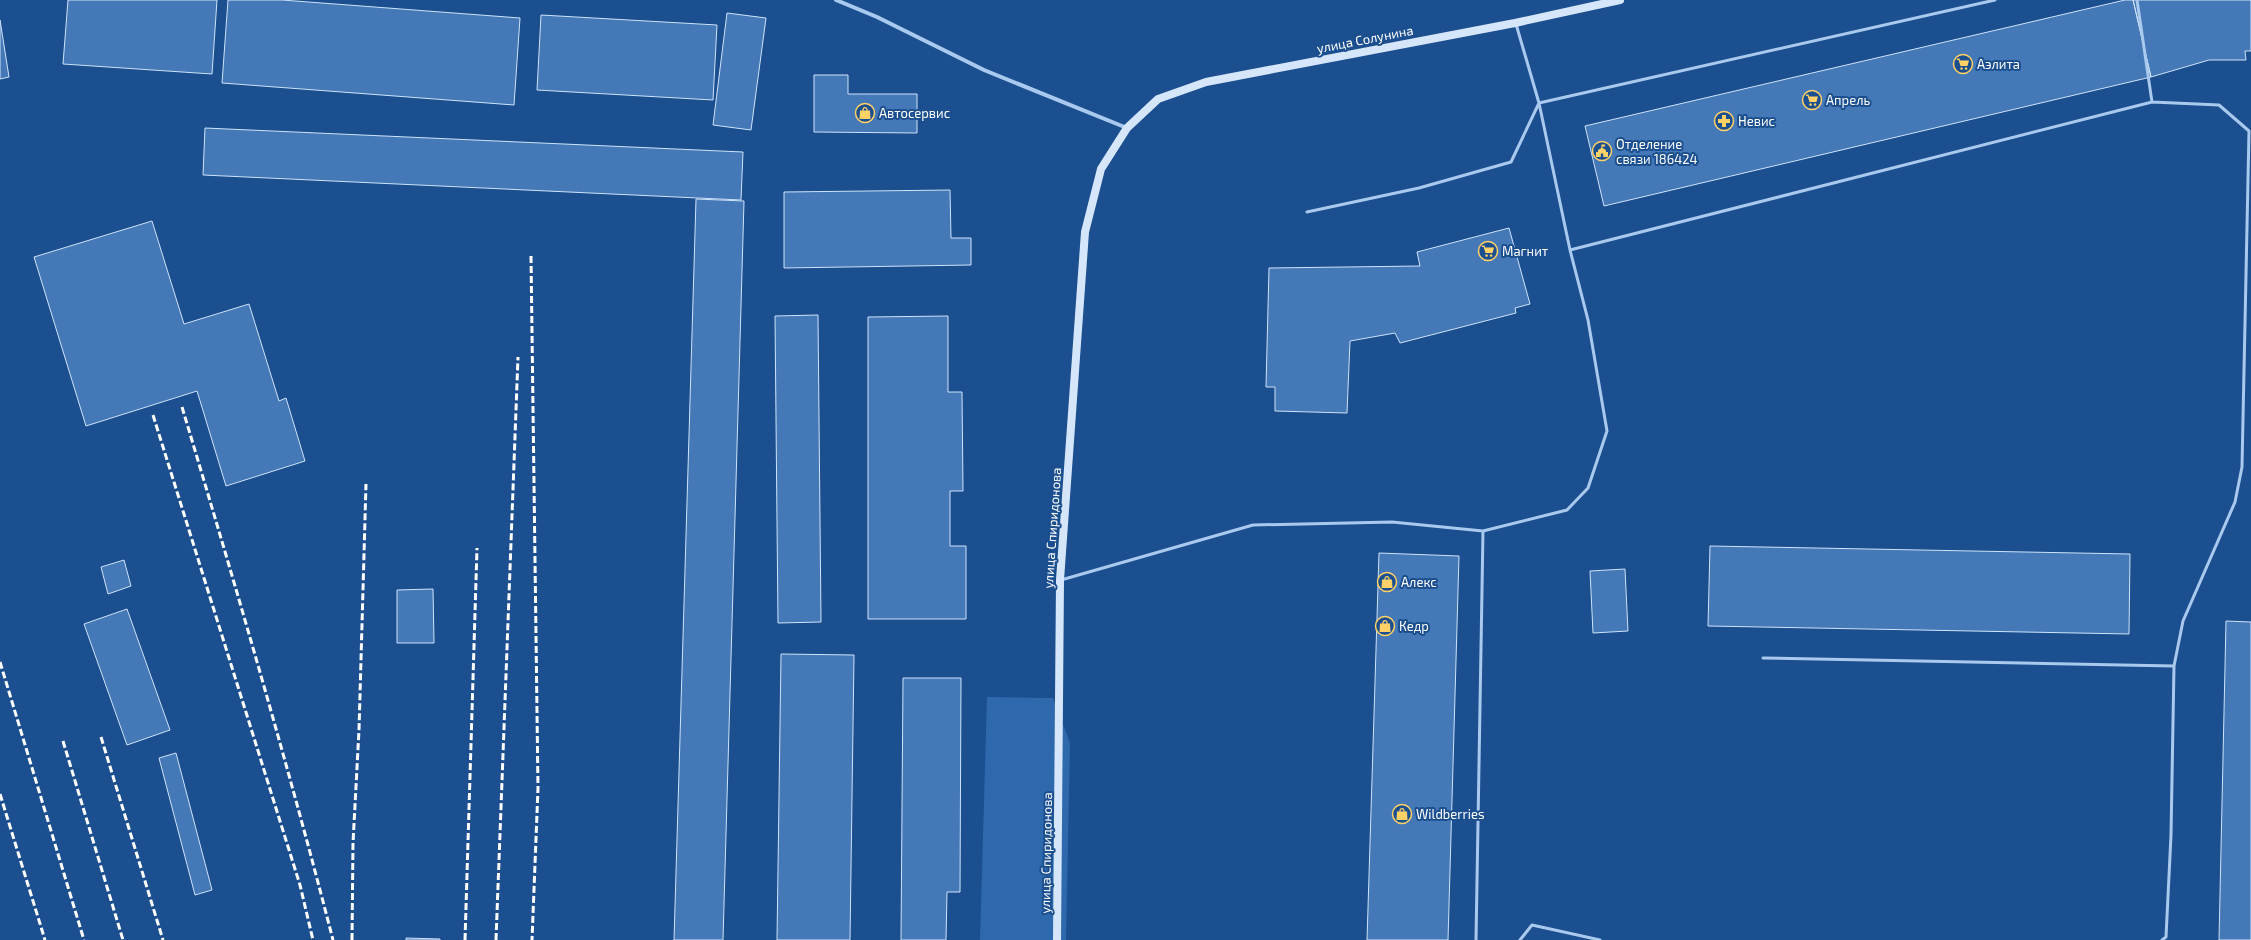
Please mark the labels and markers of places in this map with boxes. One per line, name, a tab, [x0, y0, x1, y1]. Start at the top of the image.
supermarket icon: Аэлита	[1952, 53, 1974, 75]
place label: Аэлита	[1977, 56, 2020, 72]
supermarket icon: Апрель	[1801, 89, 1823, 111]
place label: Апрель	[1826, 92, 1870, 108]
shop icon: Автосервис	[854, 102, 876, 124]
place label: Автосервис	[879, 105, 950, 121]
pharmacy icon: Невис	[1713, 110, 1735, 132]
place label: Невис	[1738, 113, 1775, 129]
place label: Отделение связи 186424	[1616, 136, 1697, 167]
public building icon: Отделение связи 186424	[1591, 140, 1613, 162]
supermarket icon: Магнит	[1477, 240, 1499, 262]
place label: Магнит	[1502, 243, 1549, 259]
shop icon: Алекс	[1376, 571, 1398, 593]
place label: Алекс	[1401, 574, 1437, 590]
shop icon: Кедр	[1374, 615, 1396, 637]
place label: Кедр	[1399, 618, 1429, 634]
shop icon: Wildberries	[1391, 803, 1413, 825]
place label: Wildberries	[1416, 806, 1484, 822]

